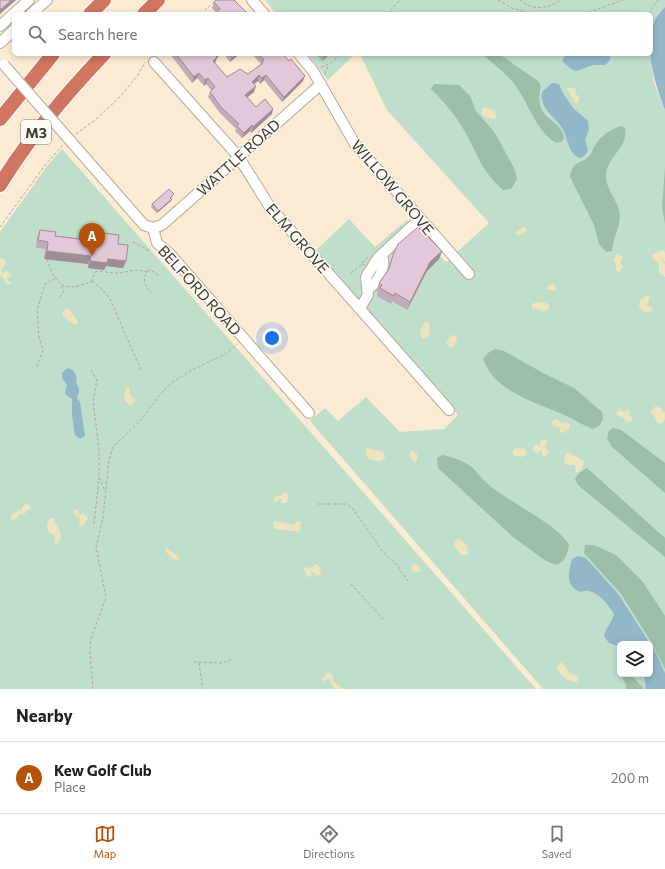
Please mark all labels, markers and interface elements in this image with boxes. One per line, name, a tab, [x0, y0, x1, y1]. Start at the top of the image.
search box	[12, 12, 653, 56]
icon: search	[26, 23, 48, 45]
text: Search here	[58, 25, 137, 43]
street label: WATTLE ROAD	[193, 115, 283, 199]
road number: M3	[21, 120, 51, 144]
street label: WILLOW GROVE	[348, 136, 438, 238]
street label: ELM GROVE	[263, 199, 333, 277]
pin: A	[79, 223, 105, 256]
street label: BELFORD ROAD	[155, 241, 245, 339]
your location	[262, 328, 282, 348]
map controls	[617, 641, 653, 677]
button: layers	[617, 641, 653, 677]
text: Nearby	[16, 705, 73, 726]
text: Kew Golf Club	[54, 761, 152, 779]
text: A	[24, 770, 34, 786]
text: 200 m	[611, 770, 649, 786]
text: Place	[54, 779, 86, 795]
tab: Map	[94, 823, 116, 860]
tab: Directions	[303, 823, 355, 860]
tab: Saved	[542, 823, 571, 860]

